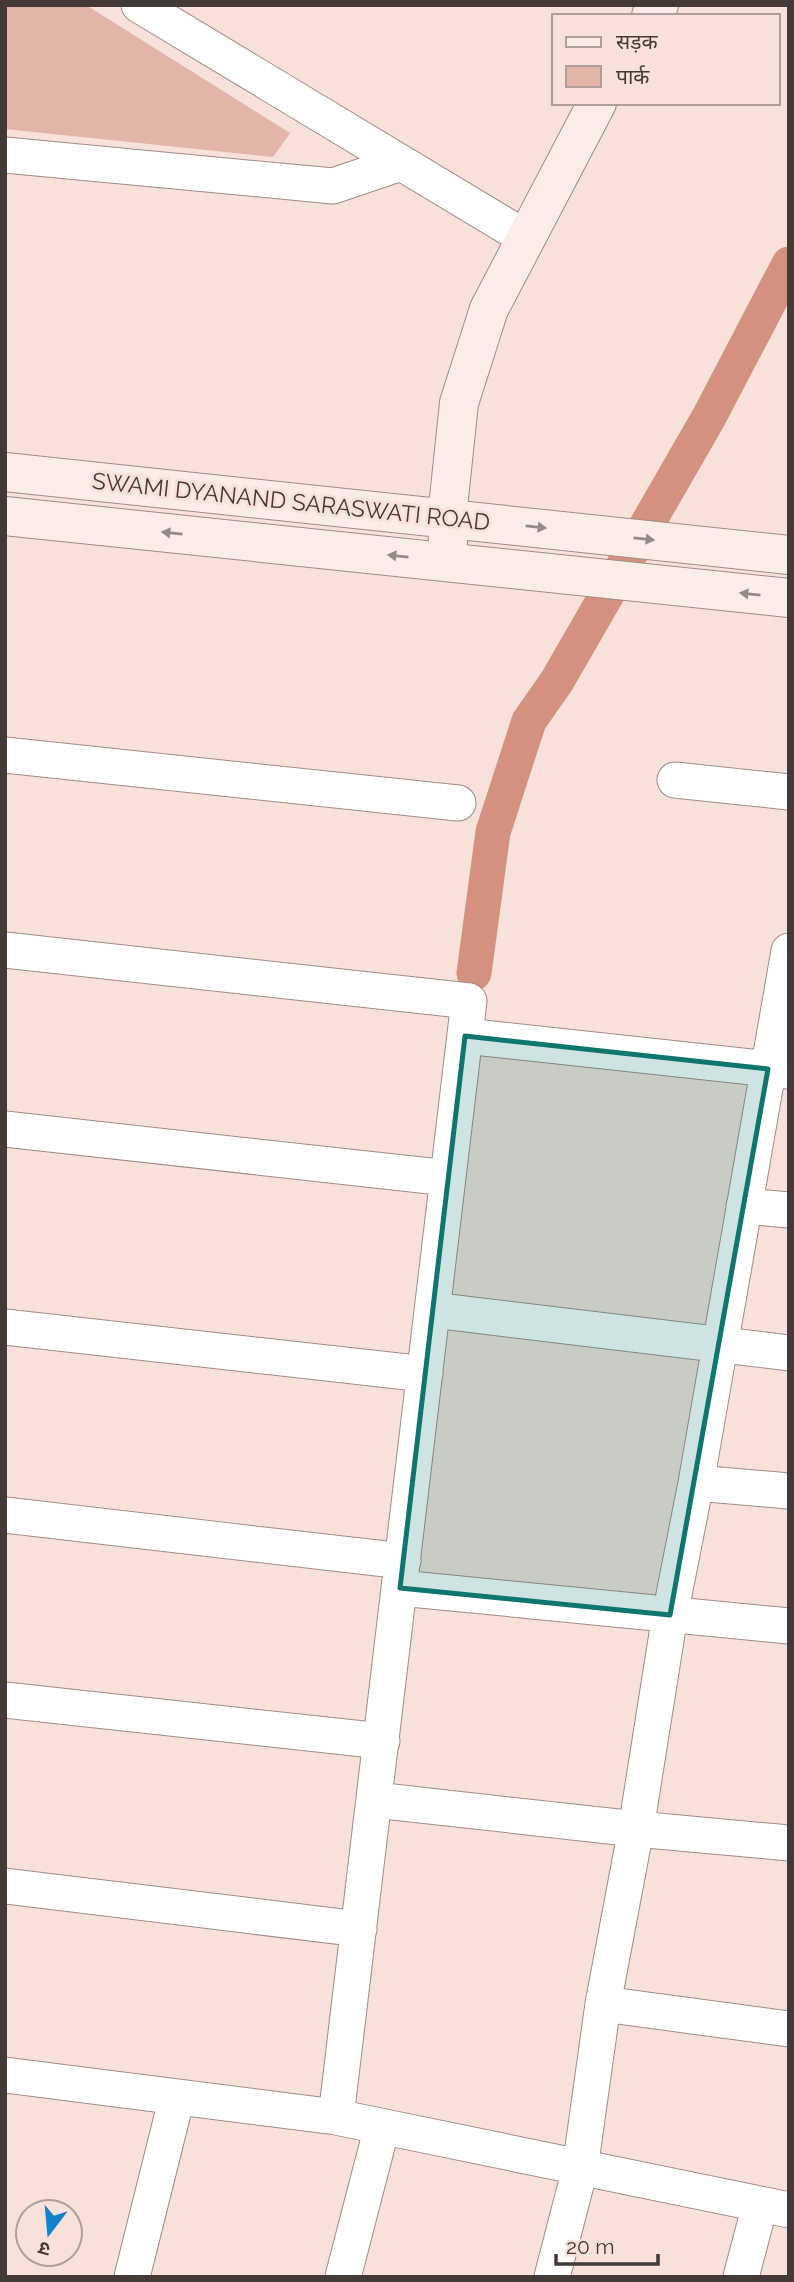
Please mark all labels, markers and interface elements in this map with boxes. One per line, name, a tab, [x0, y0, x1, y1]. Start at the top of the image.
legend	[552, 14, 780, 105]
text: सड़क	[616, 29, 658, 54]
text: पार्क	[616, 64, 650, 89]
street label: SWAMI DYANAND SARASWATI ROAD	[91, 467, 491, 535]
one-way arrow	[525, 522, 547, 533]
one-way arrow	[161, 527, 183, 538]
one-way arrow	[634, 533, 656, 544]
one-way arrow	[387, 550, 409, 561]
one-way arrow	[739, 588, 761, 599]
north arrow	[14, 2198, 84, 2268]
scale bar	[556, 2222, 658, 2266]
text: 20 m	[566, 2234, 614, 2259]
text: उ	[35, 2237, 53, 2261]

